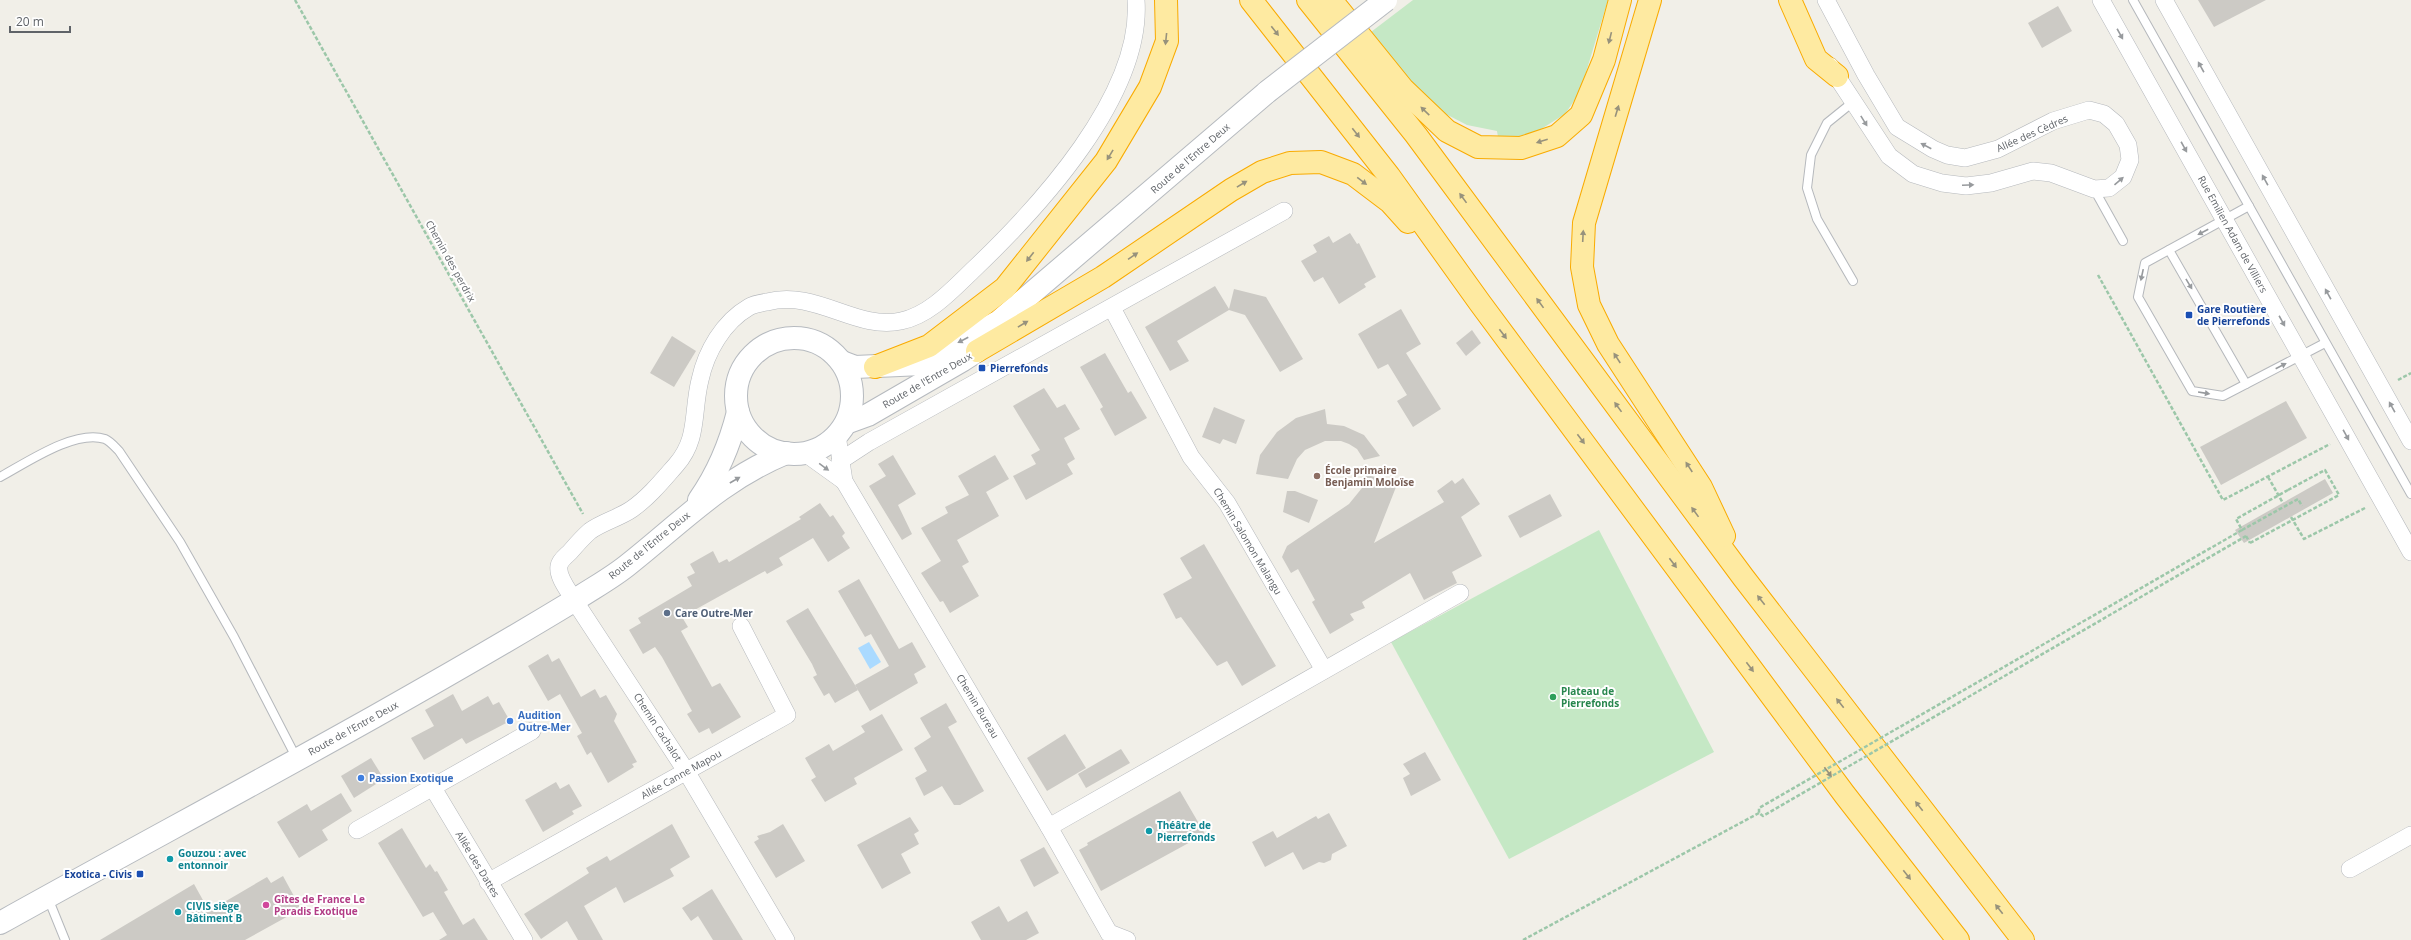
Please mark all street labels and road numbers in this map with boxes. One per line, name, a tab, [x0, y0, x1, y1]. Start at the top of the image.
street label: Allée des Cèdres	[1994, 111, 2070, 155]
street label: Route de l'Entre Deux	[1147, 119, 1233, 196]
street label: Rue Emilien Adam de Villiers	[2195, 173, 2271, 295]
street label: Chemin des perdrix	[423, 218, 480, 305]
street label: Route de l'Entre Deux	[880, 348, 975, 411]
street label: Chemin Salomon Malangu	[1210, 485, 1286, 597]
street label: Route de l'Entre Deux	[605, 507, 693, 582]
street label: Chemin Bureau	[953, 671, 1003, 741]
street label: Chemin Cachalot	[631, 690, 686, 764]
street label: Route de l'Entre Deux	[305, 697, 401, 759]
street label: Allée Canne Mapou	[638, 746, 724, 802]
street label: Allée des Dattes	[453, 828, 503, 900]

